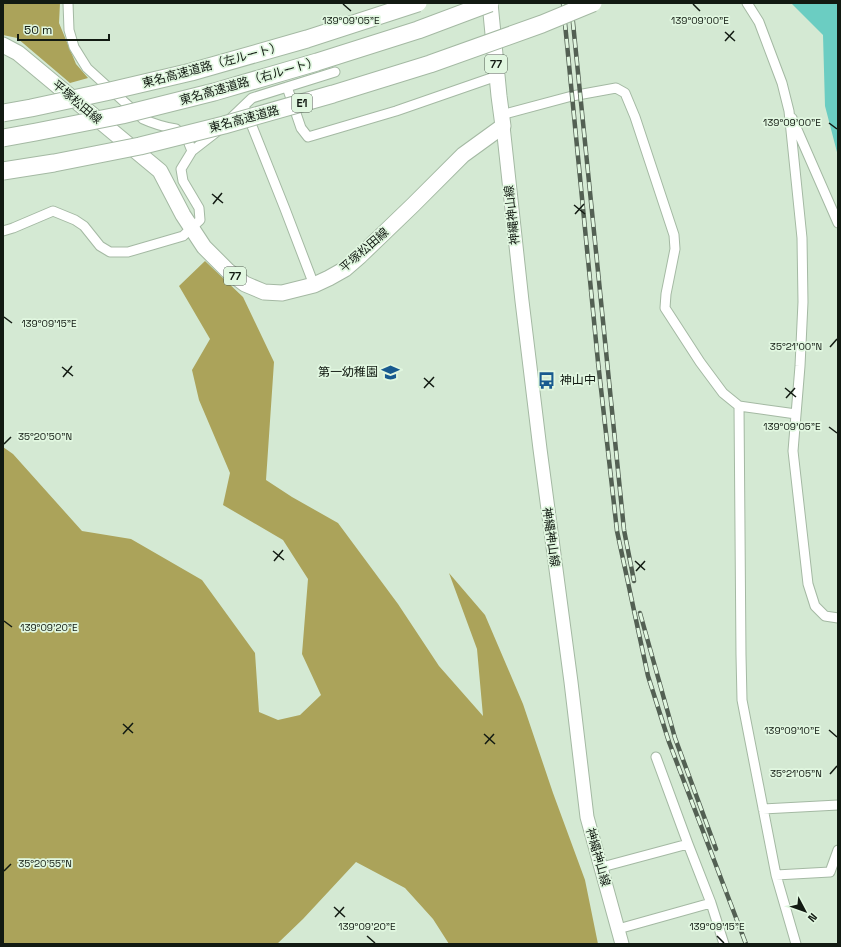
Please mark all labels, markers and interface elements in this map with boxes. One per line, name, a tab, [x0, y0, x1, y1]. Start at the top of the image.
text: 139°09'05"E	[322, 14, 380, 27]
text: 139°09'00"E	[671, 14, 729, 27]
scale bar	[18, 16, 109, 42]
text: 50 m	[24, 22, 52, 38]
street label: 東名高速道路（左ルート）	[140, 39, 284, 91]
street label: 東名高速道路（右ルート）	[178, 53, 320, 109]
road number: 77	[485, 55, 507, 73]
street label: 平塚松田線	[49, 77, 105, 127]
road number: E1	[292, 94, 312, 112]
street label: 東名高速道路	[207, 102, 281, 136]
text: 139°09'00"E	[763, 116, 821, 129]
street label: 神縄神山線	[501, 184, 523, 246]
street label: 平塚松田線	[336, 224, 392, 276]
road number: 77	[224, 267, 246, 285]
text: 139°09'15"E	[21, 317, 77, 330]
text: 35°21'00"N	[770, 340, 822, 353]
school or university icon: 第一幼稚園	[381, 362, 401, 382]
place label: 第一幼稚園	[318, 364, 378, 380]
bus stop icon: 神山中	[537, 370, 557, 390]
place label: 神山中	[560, 372, 596, 388]
text: 139°09'05"E	[763, 420, 821, 433]
text: 35°20'50"N	[18, 430, 72, 443]
street label: 神縄神山線	[539, 506, 563, 568]
text: 139°09'20"E	[20, 621, 78, 634]
text: 139°09'10"E	[764, 724, 820, 737]
text: 35°21'05"N	[770, 767, 822, 780]
street label: 神縄神山線	[582, 826, 614, 888]
text: 35°20'55"N	[18, 857, 72, 870]
north arrow	[785, 891, 825, 931]
text: N	[805, 910, 820, 925]
text: 139°09'20"E	[338, 920, 396, 933]
text: 139°09'15"E	[689, 920, 745, 933]

